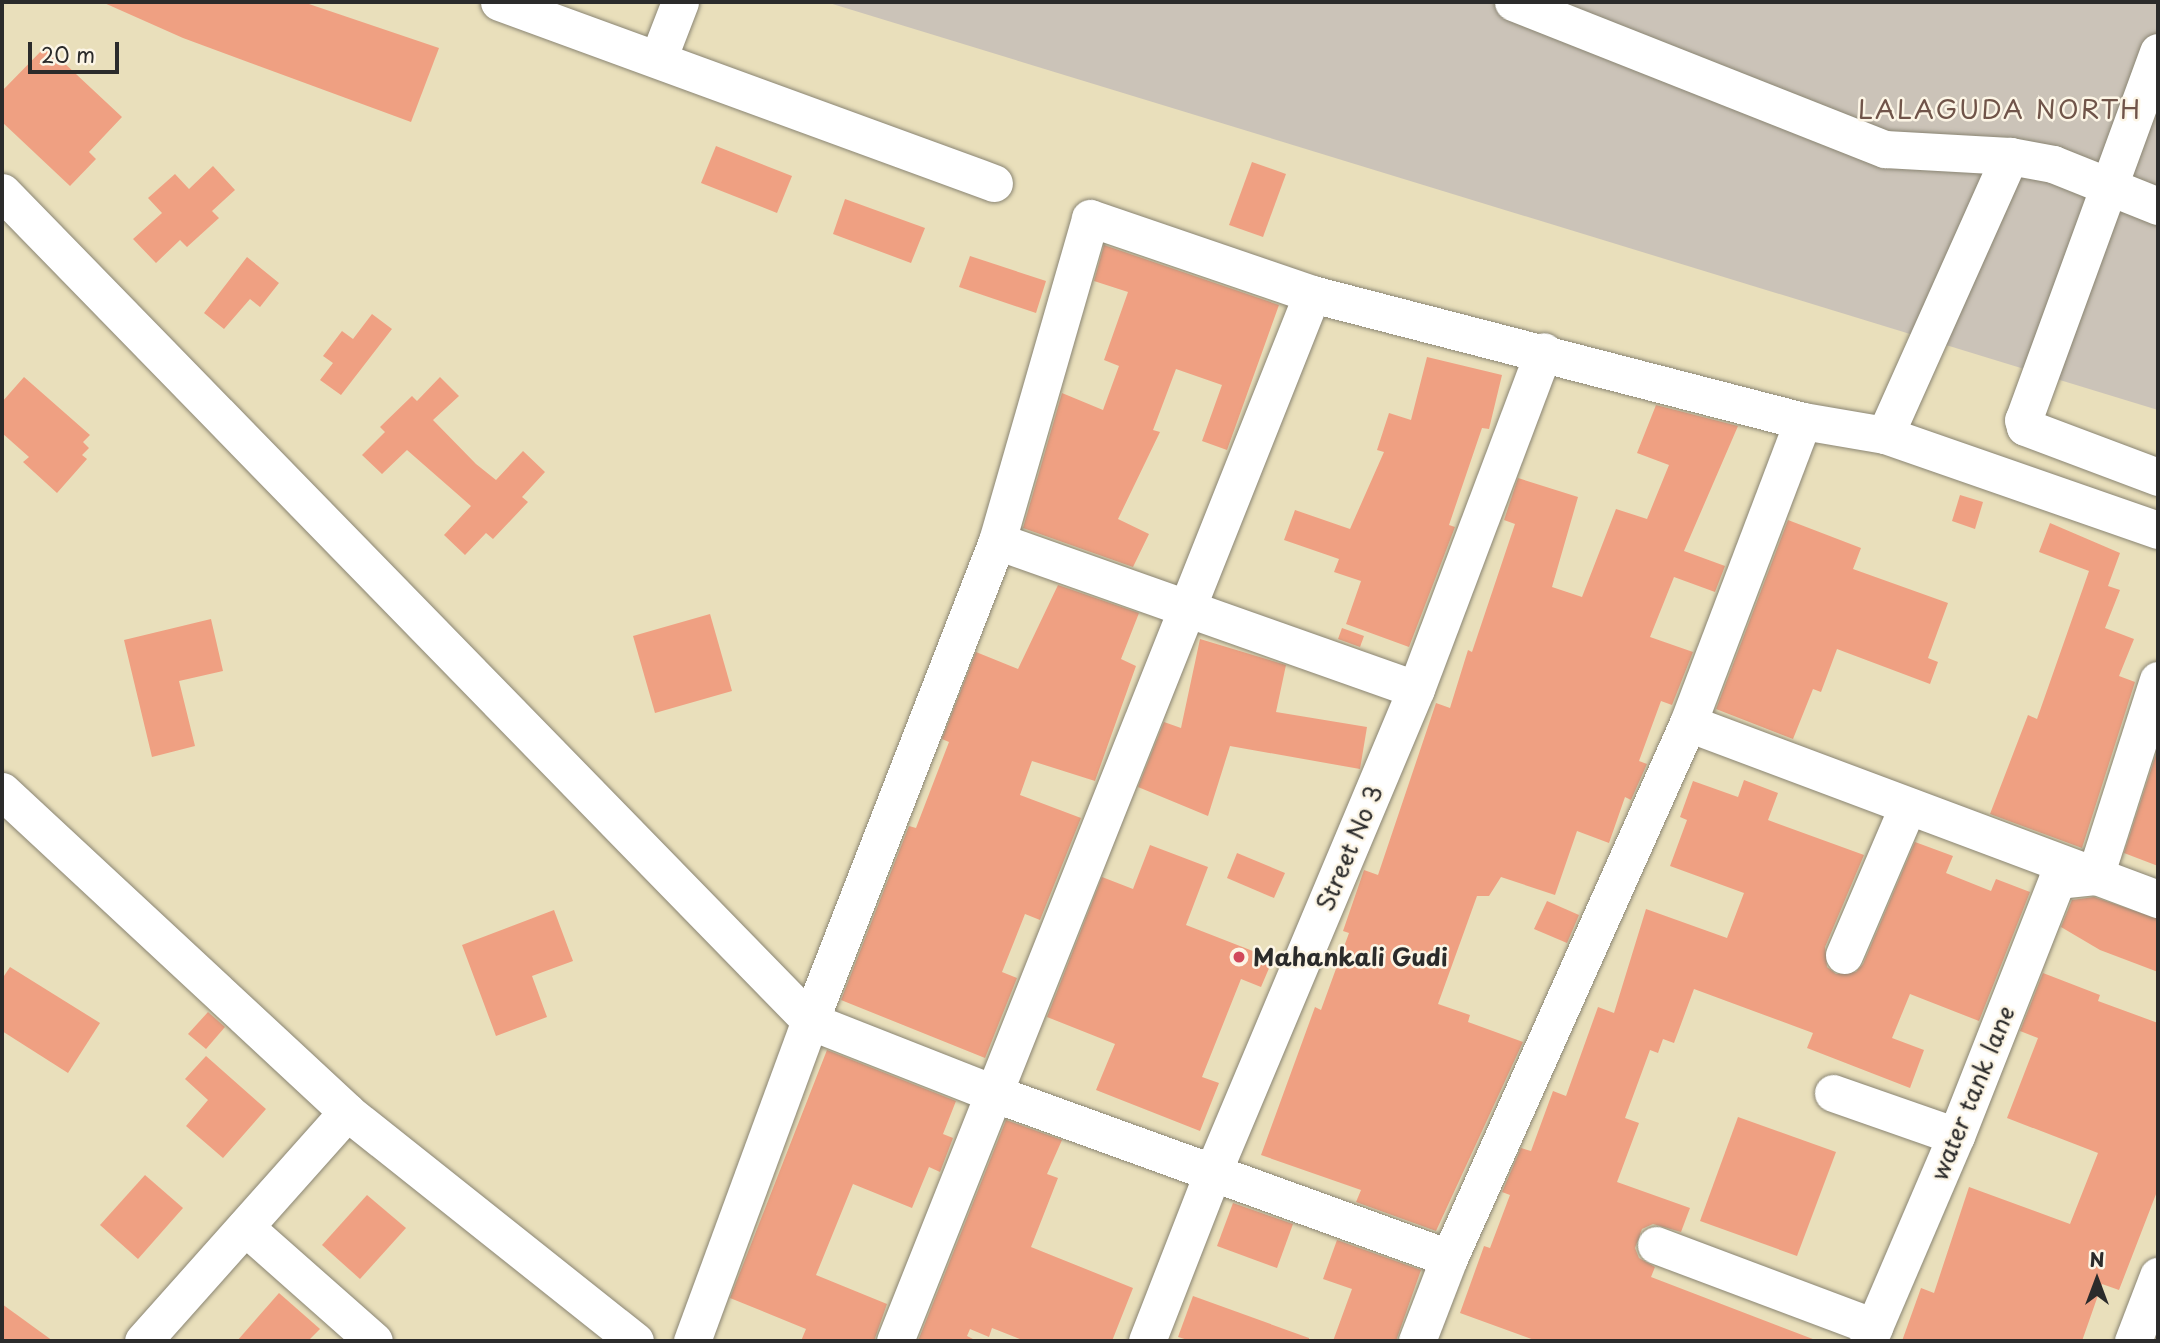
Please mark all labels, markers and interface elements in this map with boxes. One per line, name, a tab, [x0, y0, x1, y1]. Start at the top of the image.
scale bar	[32, 28, 122, 72]
text: 20 m	[41, 38, 95, 70]
district label: LALAGUDA NORTH	[1861, 93, 2139, 125]
street label: Street No 3	[1309, 780, 1389, 916]
place label: Mahankali Gudi	[1253, 943, 1449, 971]
marker: Mahankali Gudi	[1231, 949, 1247, 965]
street label: water tank lane	[1924, 1002, 2020, 1184]
north arrow	[2062, 1245, 2132, 1315]
text: N	[2089, 1245, 2105, 1273]

